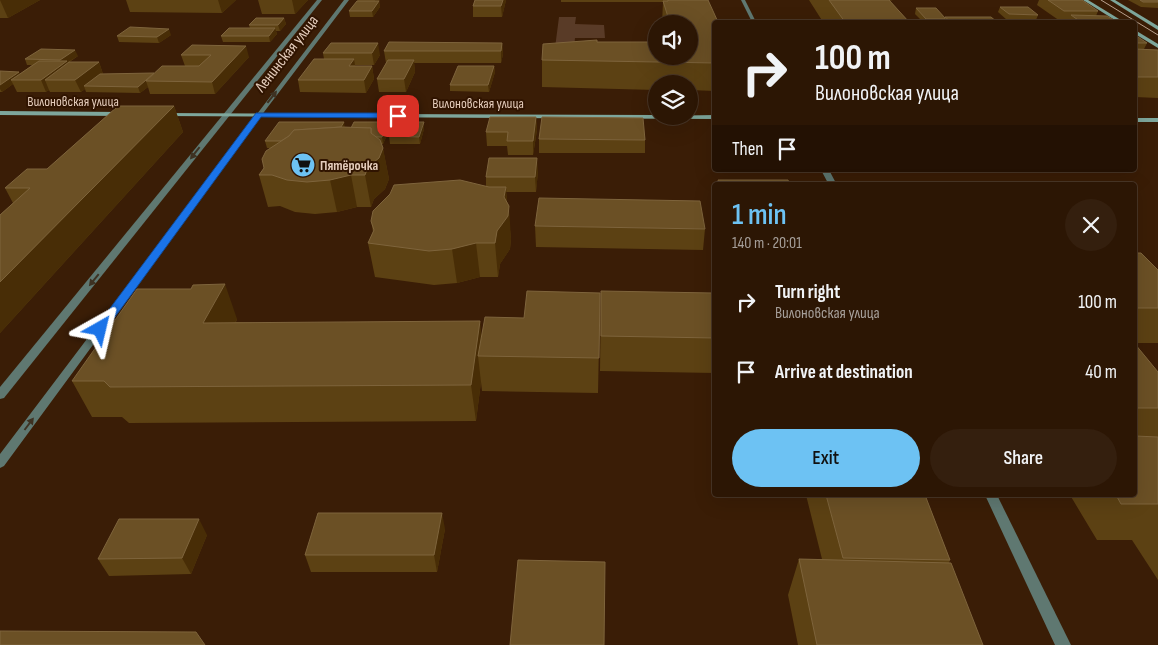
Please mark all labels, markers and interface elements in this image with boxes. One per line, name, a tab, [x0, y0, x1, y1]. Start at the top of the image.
street label: Ленинская улица	[251, 12, 323, 97]
map controls	[648, 15, 698, 125]
button: sound	[648, 15, 698, 65]
text: 100 m	[815, 37, 891, 80]
icon: right	[732, 40, 797, 105]
button: layers	[648, 75, 698, 125]
text: Вилоновская улица	[815, 80, 959, 107]
one-way arrow	[267, 91, 278, 104]
street label: Вилоновская улица	[27, 93, 119, 110]
pin	[377, 95, 419, 137]
street label: Вилоновская улица	[432, 95, 524, 112]
icon: arrive	[384, 102, 412, 130]
icon: arrive	[773, 135, 801, 163]
text: Then	[732, 138, 763, 161]
one-way arrow	[190, 146, 200, 159]
supermarket icon: Пятёрочка	[290, 152, 316, 178]
place label: Пятёрочка	[320, 157, 378, 174]
text: 1 min	[732, 197, 787, 233]
button: close	[1065, 199, 1117, 251]
text: 140 m · 20:01	[732, 234, 802, 253]
one-way arrow	[88, 273, 99, 286]
text: Turn right	[775, 281, 840, 304]
icon: right	[732, 288, 760, 316]
text: 100 m	[1078, 291, 1117, 314]
position arrow	[73, 302, 125, 354]
text: Вилоновская улица	[775, 304, 880, 323]
icon: arrive	[732, 358, 760, 386]
text: Arrive at destination	[775, 361, 913, 384]
text: 40 m	[1085, 361, 1117, 384]
one-way arrow	[24, 417, 34, 431]
button: Exit	[732, 429, 920, 487]
button: Share	[930, 429, 1117, 487]

